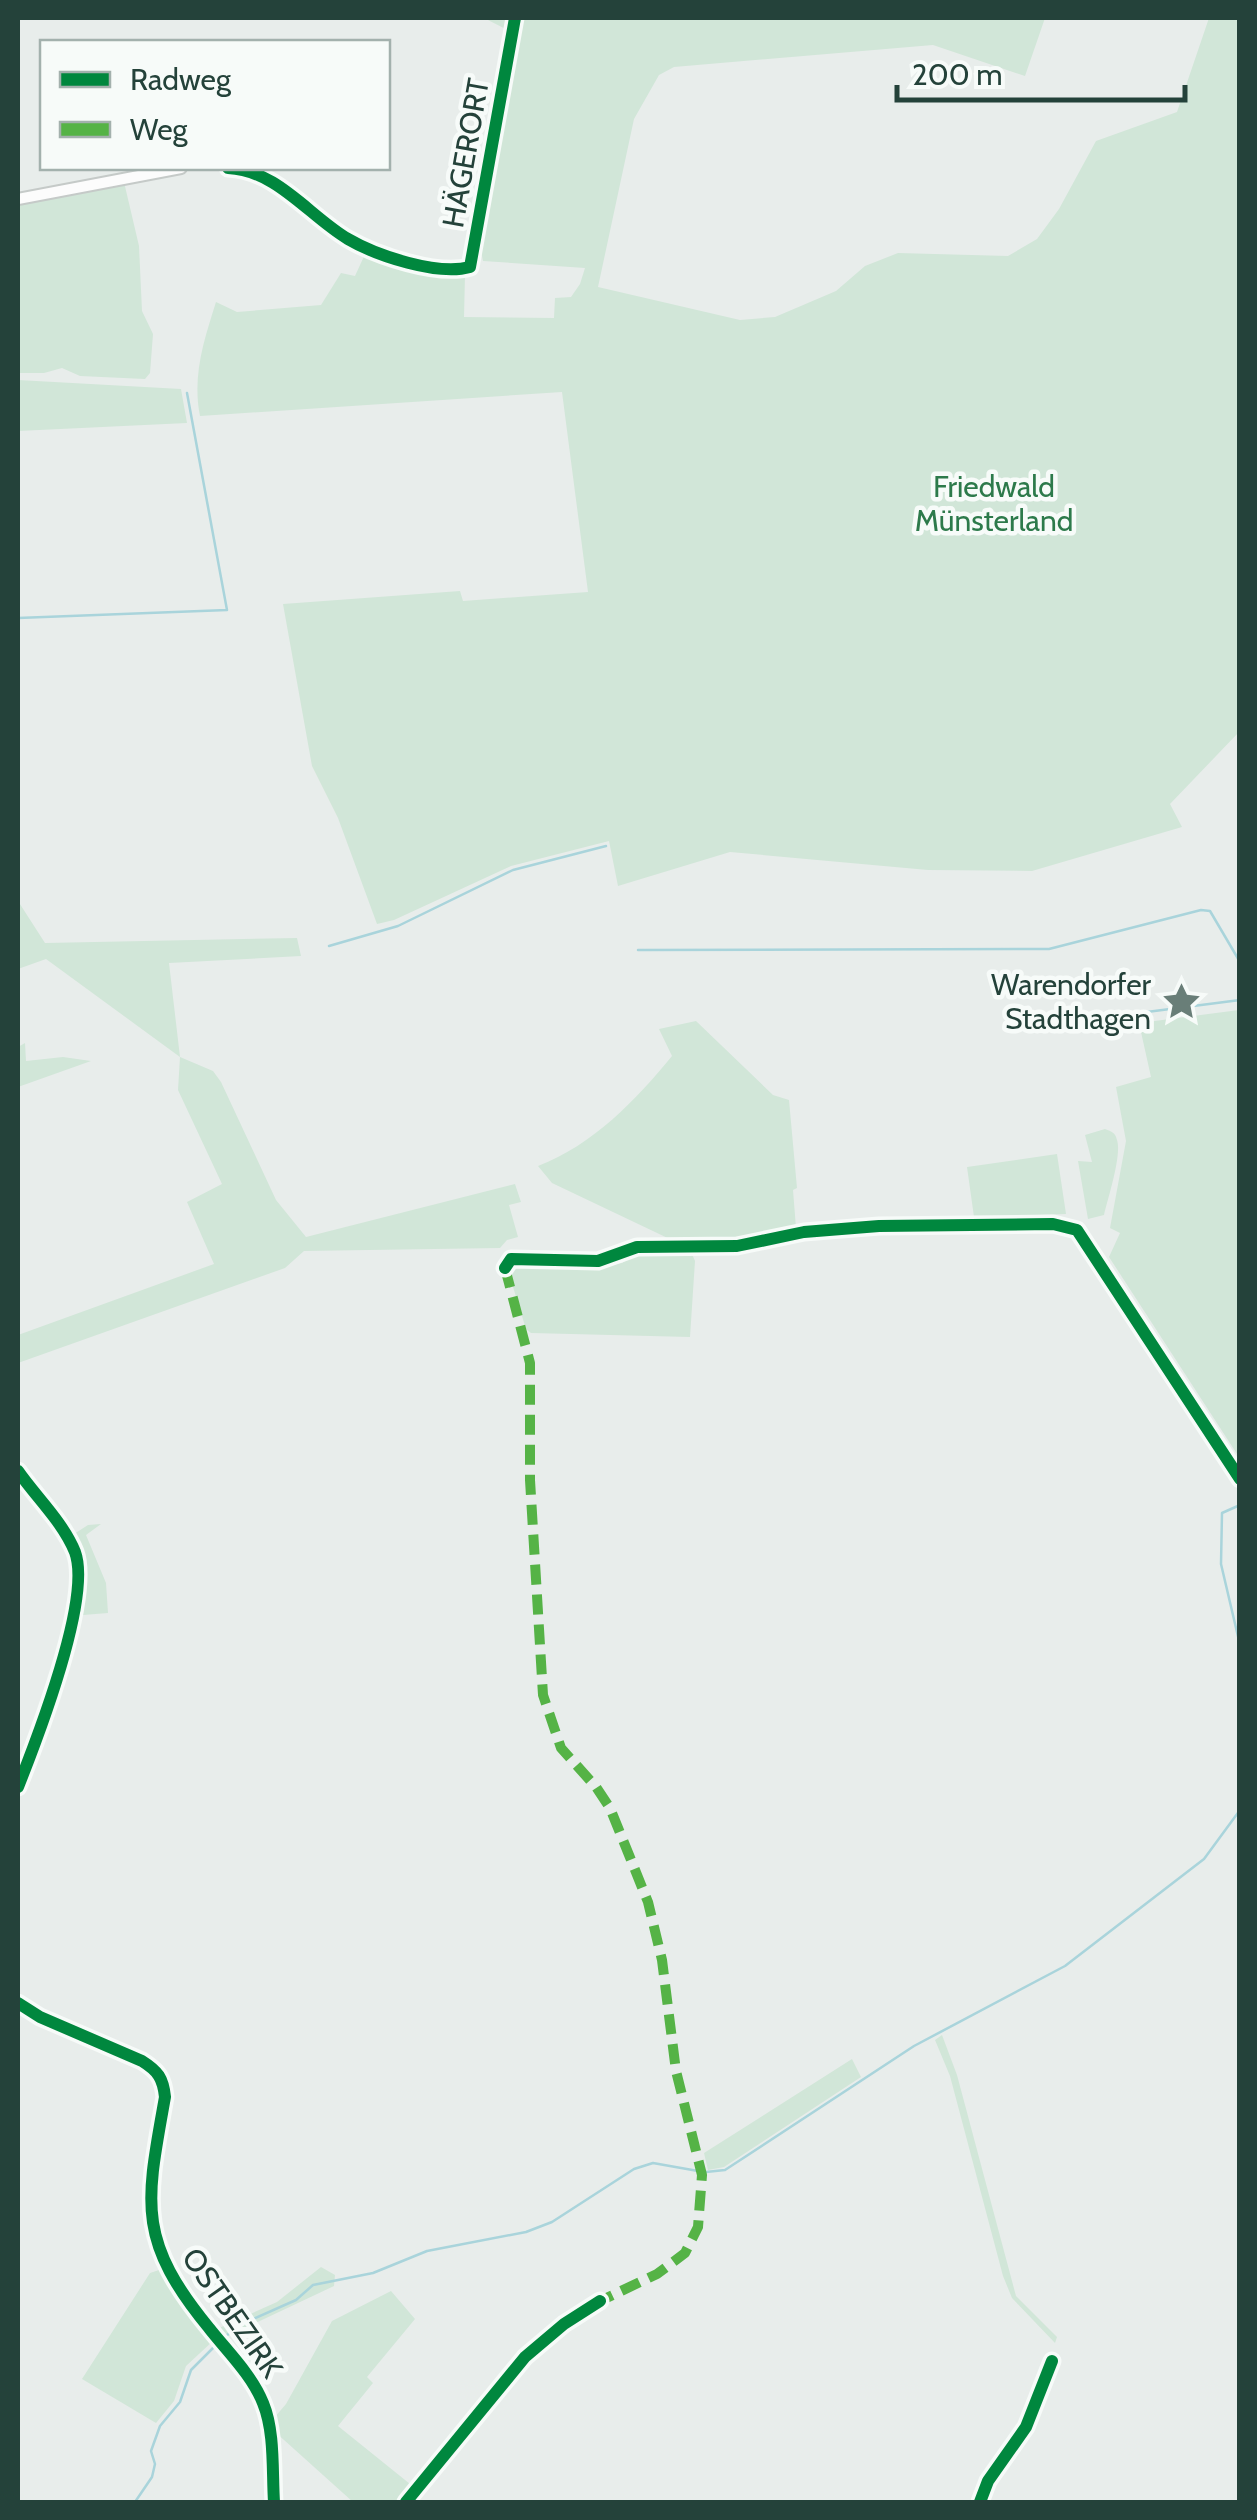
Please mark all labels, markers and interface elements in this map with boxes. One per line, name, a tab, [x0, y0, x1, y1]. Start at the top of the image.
legend	[40, 40, 390, 170]
scale bar	[897, 40, 1184, 102]
text: 200 m	[912, 56, 1003, 93]
text: Radweg	[130, 61, 232, 98]
street label: HÄGERORT	[434, 75, 497, 230]
text: Weg	[130, 111, 189, 148]
park label: Friedwald Münsterland	[915, 468, 1073, 539]
place label: Warendorfer Stadthagen	[991, 966, 1152, 1037]
place icon: Warendorfer Stadthagen	[1160, 981, 1202, 1023]
street label: OSTBEZIRK	[174, 2241, 291, 2385]

